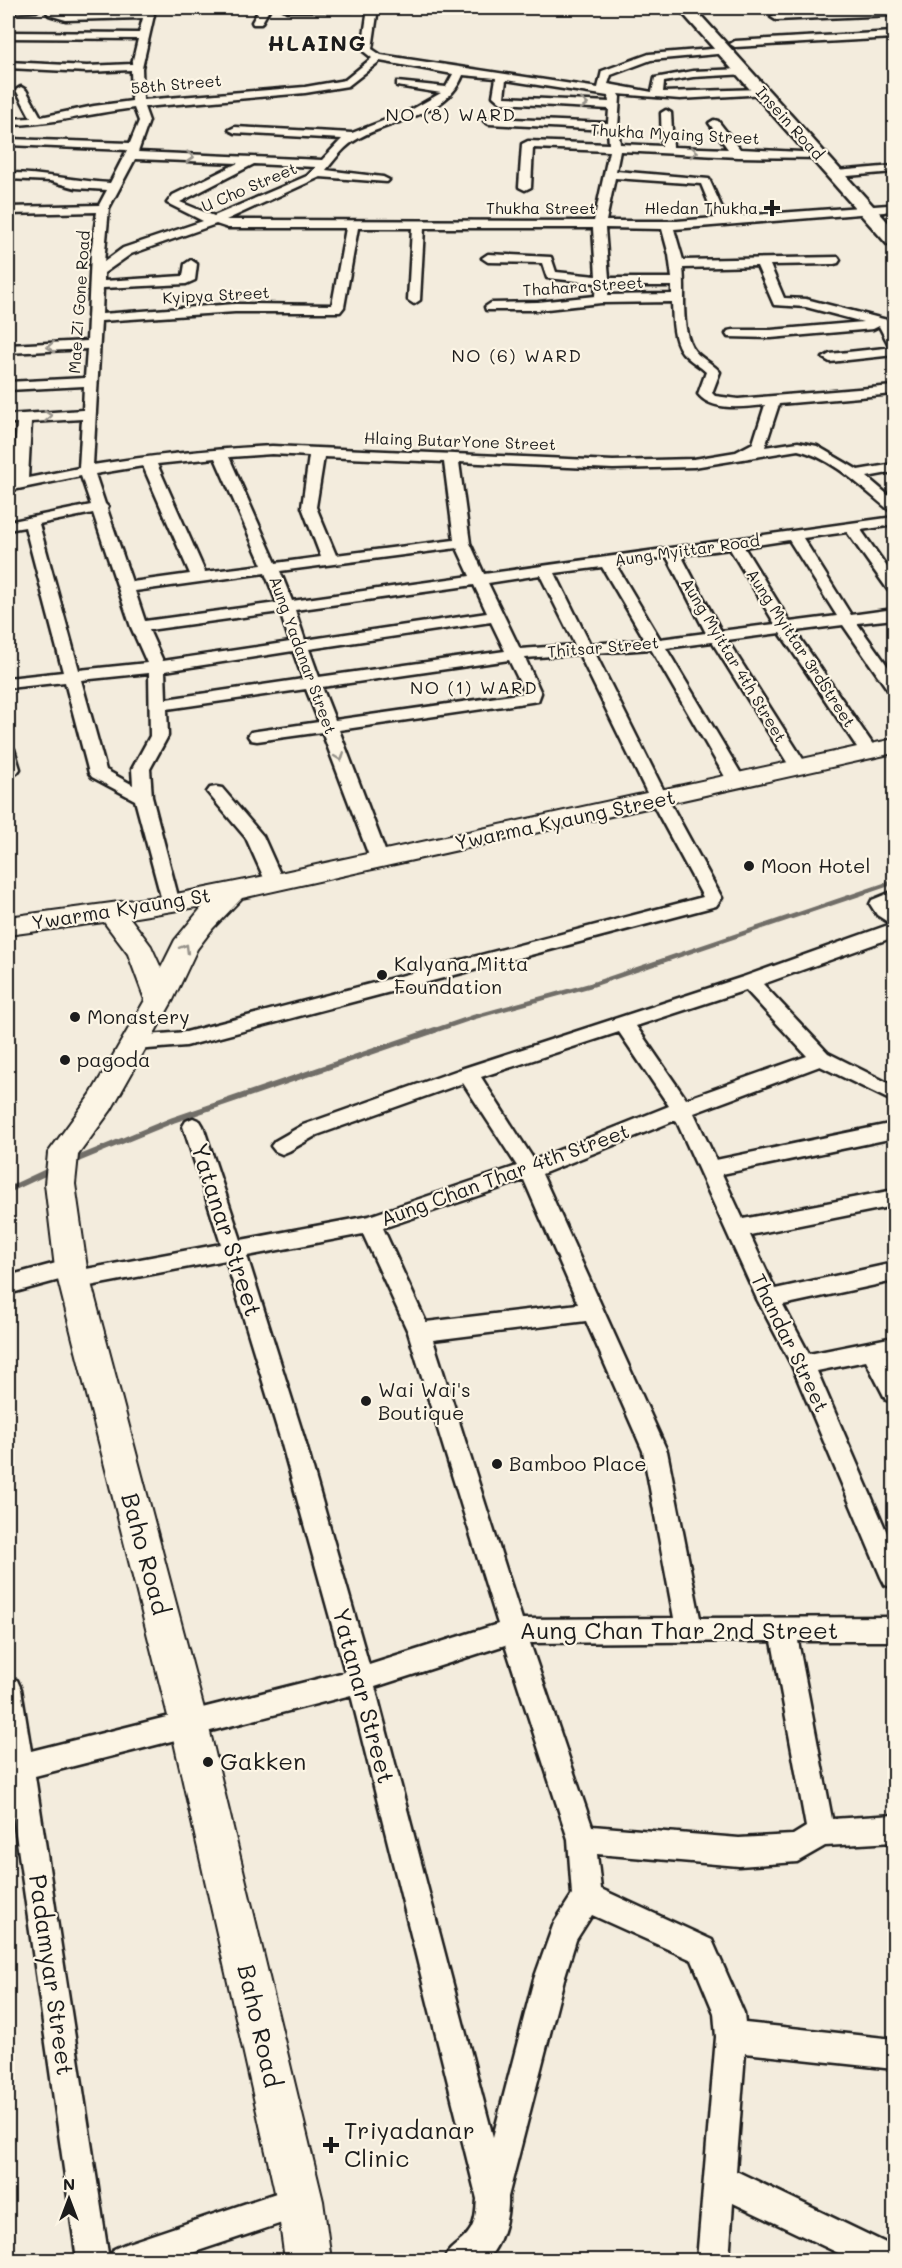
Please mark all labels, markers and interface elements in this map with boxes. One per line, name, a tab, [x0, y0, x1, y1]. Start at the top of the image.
district label: HLAING	[267, 28, 367, 57]
street label: 58th Street	[130, 69, 222, 98]
street label: Insein Road	[752, 81, 829, 164]
one-way arrow	[579, 97, 589, 110]
district label: NO (8) WARD	[386, 102, 516, 126]
street label: Thukha Myaing Street	[590, 119, 760, 148]
one-way arrow	[690, 146, 699, 159]
one-way arrow	[185, 151, 194, 164]
street label: U Cho Street	[198, 157, 300, 216]
street label: Thukha Street	[486, 197, 596, 218]
place label: Hledan Thukha	[644, 197, 758, 218]
marker: Hledan Thukha	[763, 199, 781, 217]
street label: Mae Zi Gone Road	[63, 230, 94, 374]
street label: Thahara Street	[522, 271, 644, 300]
street label: Kyipya Street	[162, 281, 270, 308]
one-way arrow	[46, 340, 55, 353]
district label: NO (6) WARD	[452, 343, 582, 367]
one-way arrow	[43, 410, 52, 423]
street label: Hlaing ButarYone Street	[364, 427, 556, 454]
street label: Aung Myittar Road	[613, 529, 761, 570]
street label: Aung Myittar 3rdStreet	[742, 565, 861, 731]
street label: Aung Yadanar Street	[265, 573, 342, 737]
street label: Aung Myittar 4th Street	[677, 574, 792, 746]
street label: Thitsar Street	[546, 631, 660, 662]
district label: NO (1) WARD	[410, 675, 538, 699]
one-way arrow	[333, 750, 345, 761]
street label: Ywarma Kyaung Street	[452, 783, 677, 855]
place label: Moon Hotel	[761, 852, 870, 878]
marker: Moon Hotel	[742, 859, 756, 873]
street label: Ywarma Kyaung St	[29, 881, 212, 935]
one-way arrow	[177, 944, 189, 954]
place label: Kalyana Mitta Foundation	[394, 950, 529, 999]
marker: Kalyana Mitta Foundation	[375, 968, 389, 982]
place label: Monastery	[87, 1003, 190, 1029]
marker: Monastery	[68, 1010, 82, 1024]
place label: pagoda	[77, 1046, 150, 1072]
marker: pagoda	[58, 1053, 72, 1067]
street label: Aung Chan Thar 4th Street	[377, 1117, 632, 1231]
street label: Yatanar Street	[185, 1139, 270, 1320]
street label: Thandar Street	[746, 1269, 836, 1416]
place label: Wai Wai's Boutique	[378, 1376, 471, 1425]
marker: Wai Wai's Boutique	[359, 1394, 373, 1408]
place label: Bamboo Place	[509, 1450, 647, 1476]
marker: Bamboo Place	[490, 1457, 504, 1471]
street label: Baho Road	[115, 1489, 178, 1618]
street label: Yatanar Street	[326, 1604, 403, 1787]
street label: Aung Chan Thar 2nd Street	[520, 1614, 838, 1645]
place label: Gakken	[220, 1745, 306, 1776]
marker: Gakken	[201, 1755, 215, 1769]
street label: Padamyar Street	[23, 1872, 82, 2077]
street label: Baho Road	[231, 1961, 290, 2090]
place label: Triyadanar Clinic	[344, 2114, 475, 2173]
marker: Triyadanar Clinic	[322, 2136, 340, 2154]
north arrow	[39, 2169, 99, 2229]
text: N	[63, 2173, 75, 2194]

